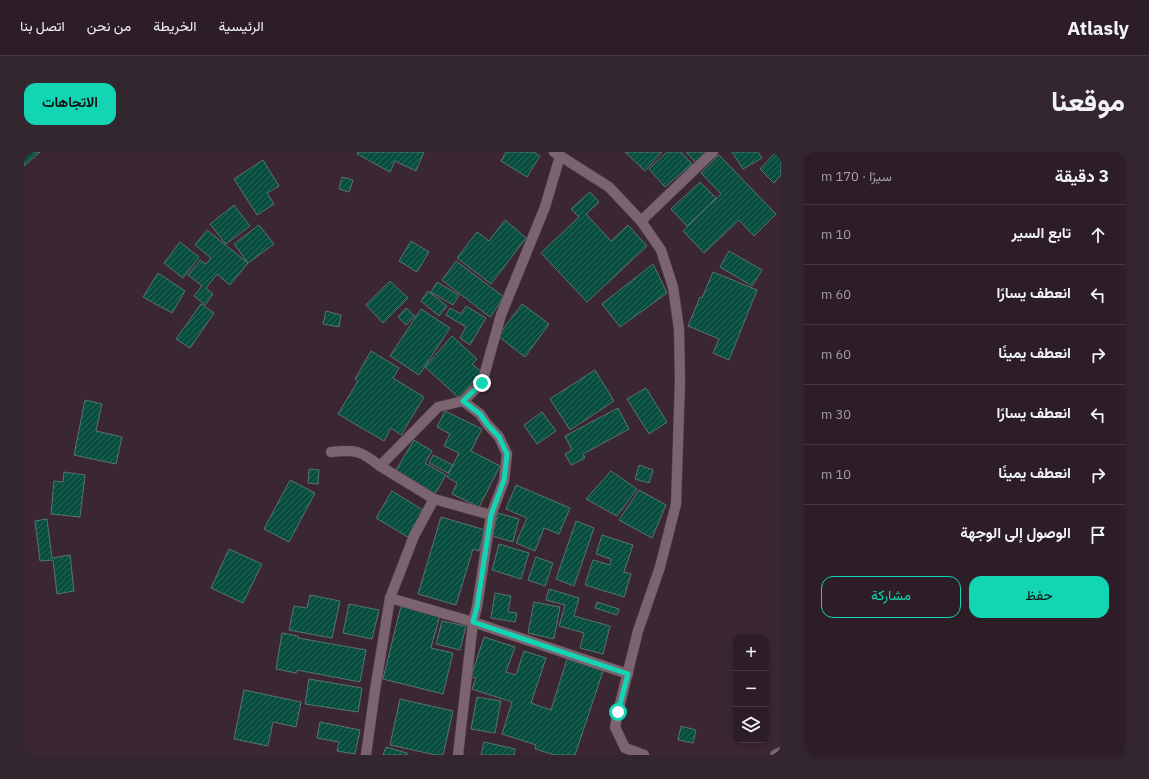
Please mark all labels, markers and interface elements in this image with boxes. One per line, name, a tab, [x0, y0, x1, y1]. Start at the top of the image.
text: Atlasly	[1067, 16, 1129, 40]
text: اتصل بنا	[20, 17, 65, 35]
text: من نحن	[87, 17, 131, 35]
text: الخريطة	[153, 17, 197, 35]
text: الرئيسية	[219, 17, 264, 35]
text: موقعنا	[1051, 82, 1125, 119]
button: الاتجاهات	[24, 83, 116, 125]
text: 3 دقيقة	[1055, 165, 1109, 187]
text: سيرًا · 170 m	[821, 168, 892, 185]
text: تابع السير	[1012, 223, 1071, 242]
icon: ahead	[1087, 224, 1109, 246]
text: 10 m	[821, 226, 851, 243]
text: انعطف يسارًا	[996, 283, 1071, 302]
icon: left	[1087, 284, 1109, 306]
text: 60 m	[821, 286, 851, 303]
text: انعطف يمينًا	[998, 343, 1071, 362]
icon: right	[1087, 344, 1109, 366]
text: 60 m	[821, 346, 851, 363]
route end	[473, 374, 491, 392]
text: انعطف يسارًا	[996, 403, 1071, 422]
icon: left	[1087, 404, 1109, 426]
text: 30 m	[821, 406, 851, 423]
text: انعطف يمينًا	[998, 463, 1071, 482]
icon: right	[1087, 464, 1109, 486]
text: 10 m	[821, 466, 851, 483]
text: الوصول إلى الوجهة	[960, 523, 1071, 542]
icon: arrive	[1087, 524, 1109, 546]
button: مشاركة	[821, 576, 961, 618]
button: حفظ	[969, 576, 1109, 618]
map controls	[733, 635, 769, 743]
button: +	[733, 635, 769, 671]
button: −	[733, 671, 769, 707]
route start	[609, 703, 627, 721]
button: layers	[733, 707, 769, 743]

